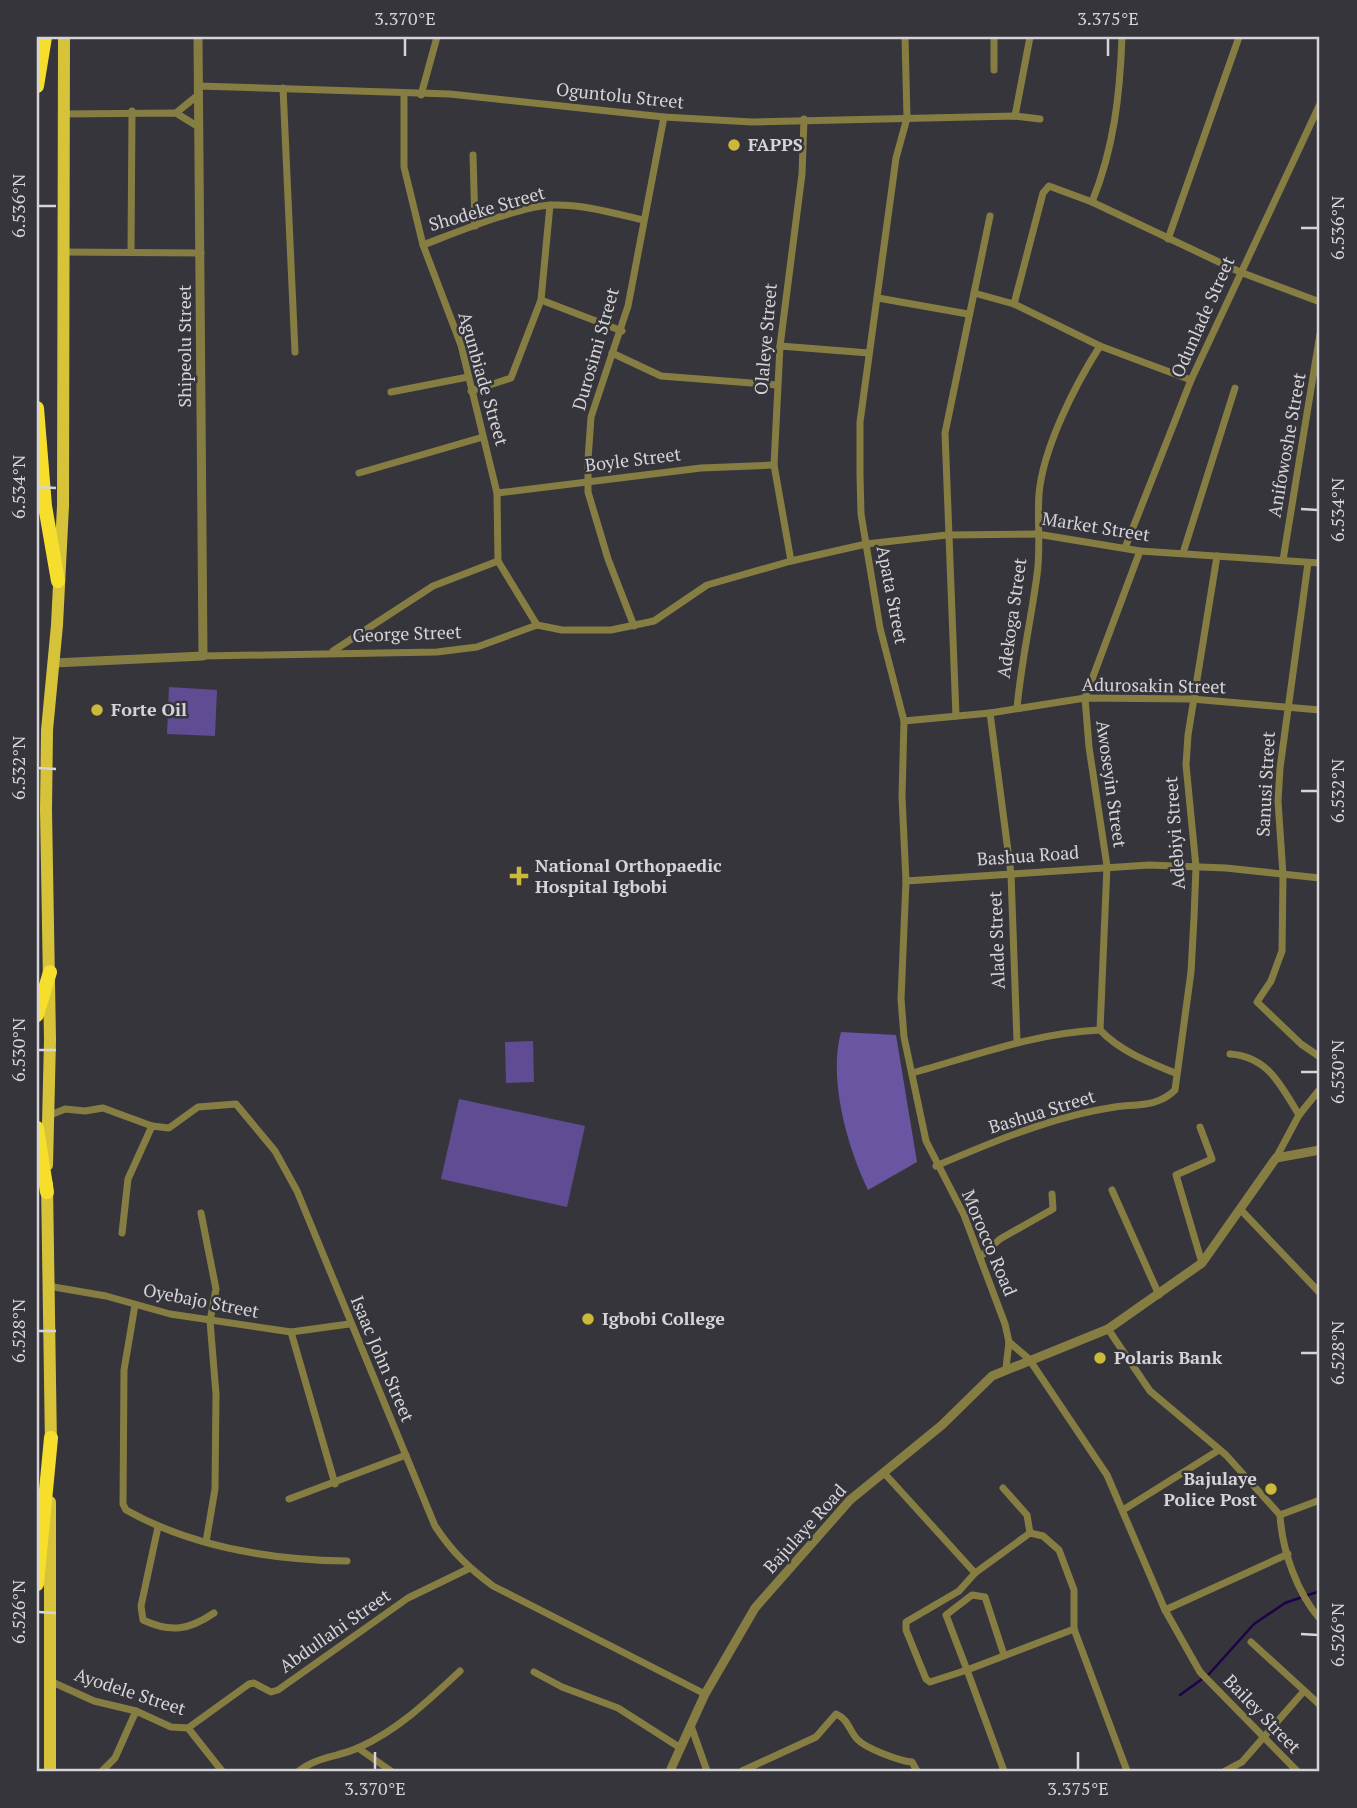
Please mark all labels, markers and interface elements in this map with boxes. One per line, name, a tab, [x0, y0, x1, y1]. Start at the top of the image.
text: 3.370°E	[374, 6, 436, 30]
text: 3.375°E	[1077, 6, 1139, 30]
street label: Oguntolu Street	[555, 76, 686, 114]
place label: FAPPS	[748, 132, 803, 156]
marker: FAPPS	[726, 137, 742, 153]
text: 6.536°N	[6, 174, 30, 238]
street label: Shodeke Street	[426, 180, 548, 236]
text: 6.536°N	[1325, 196, 1349, 260]
street label: Odunlade Street	[1165, 252, 1240, 381]
street label: Olaleye Street	[748, 282, 782, 396]
street label: Shipeolu Street	[172, 284, 196, 407]
street label: Durosimi Street	[566, 284, 624, 413]
street label: Agunbiade Street	[453, 309, 515, 449]
street label: Anifowoshe Street	[1261, 370, 1311, 519]
street label: Boyle Street	[583, 441, 683, 477]
text: 6.534°N	[6, 455, 30, 519]
text: 6.534°N	[1325, 478, 1349, 542]
street label: Market Street	[1041, 506, 1152, 546]
street label: Apata Street	[872, 544, 914, 646]
street label: Adekoga Street	[991, 556, 1031, 680]
street label: George Street	[352, 619, 462, 647]
street label: Adurosakin Street	[1082, 672, 1227, 698]
place label: Forte Oil	[111, 697, 187, 721]
marker: Forte Oil	[89, 702, 105, 718]
street label: Awoseyin Street	[1091, 719, 1133, 849]
street label: Sanusi Street	[1250, 730, 1280, 837]
text: 6.532°N	[6, 736, 30, 800]
text: 6.532°N	[1325, 759, 1349, 823]
street label: Adebiyi Street	[1158, 775, 1190, 891]
street label: Bashua Road	[976, 839, 1080, 871]
place label: National Orthopaedic Hospital Igbobi	[535, 853, 722, 898]
marker: National Orthopaedic Hospital Igbobi	[509, 866, 529, 886]
street label: Alade Street	[982, 890, 1010, 990]
text: 6.530°N	[6, 1018, 30, 1082]
text: 6.530°N	[1325, 1040, 1349, 1104]
street label: Bashua Street	[985, 1083, 1098, 1139]
street label: Morocco Road	[957, 1186, 1023, 1299]
street label: Oyebajo Street	[141, 1277, 262, 1323]
street label: Isaac John Street	[346, 1292, 420, 1426]
text: 6.528°N	[6, 1299, 30, 1363]
place label: Igbobi College	[602, 1306, 725, 1330]
marker: Igbobi College	[580, 1311, 596, 1327]
text: 6.528°N	[1325, 1321, 1349, 1385]
place label: Polaris Bank	[1114, 1345, 1223, 1369]
marker: Polaris Bank	[1092, 1350, 1108, 1366]
place label: Bajulaye Police Post	[1163, 1466, 1257, 1511]
street label: Bajulaye Road	[758, 1478, 851, 1578]
marker: Bajulaye Police Post	[1263, 1481, 1279, 1497]
text: 6.526°N	[6, 1580, 30, 1644]
street label: Abdullahi Street	[274, 1583, 395, 1678]
text: 6.526°N	[1325, 1603, 1349, 1667]
street label: Ayodele Street	[72, 1662, 189, 1720]
street label: Bailey Street	[1219, 1669, 1307, 1758]
text: 3.370°E	[344, 1776, 406, 1800]
text: 3.375°E	[1047, 1776, 1109, 1800]

